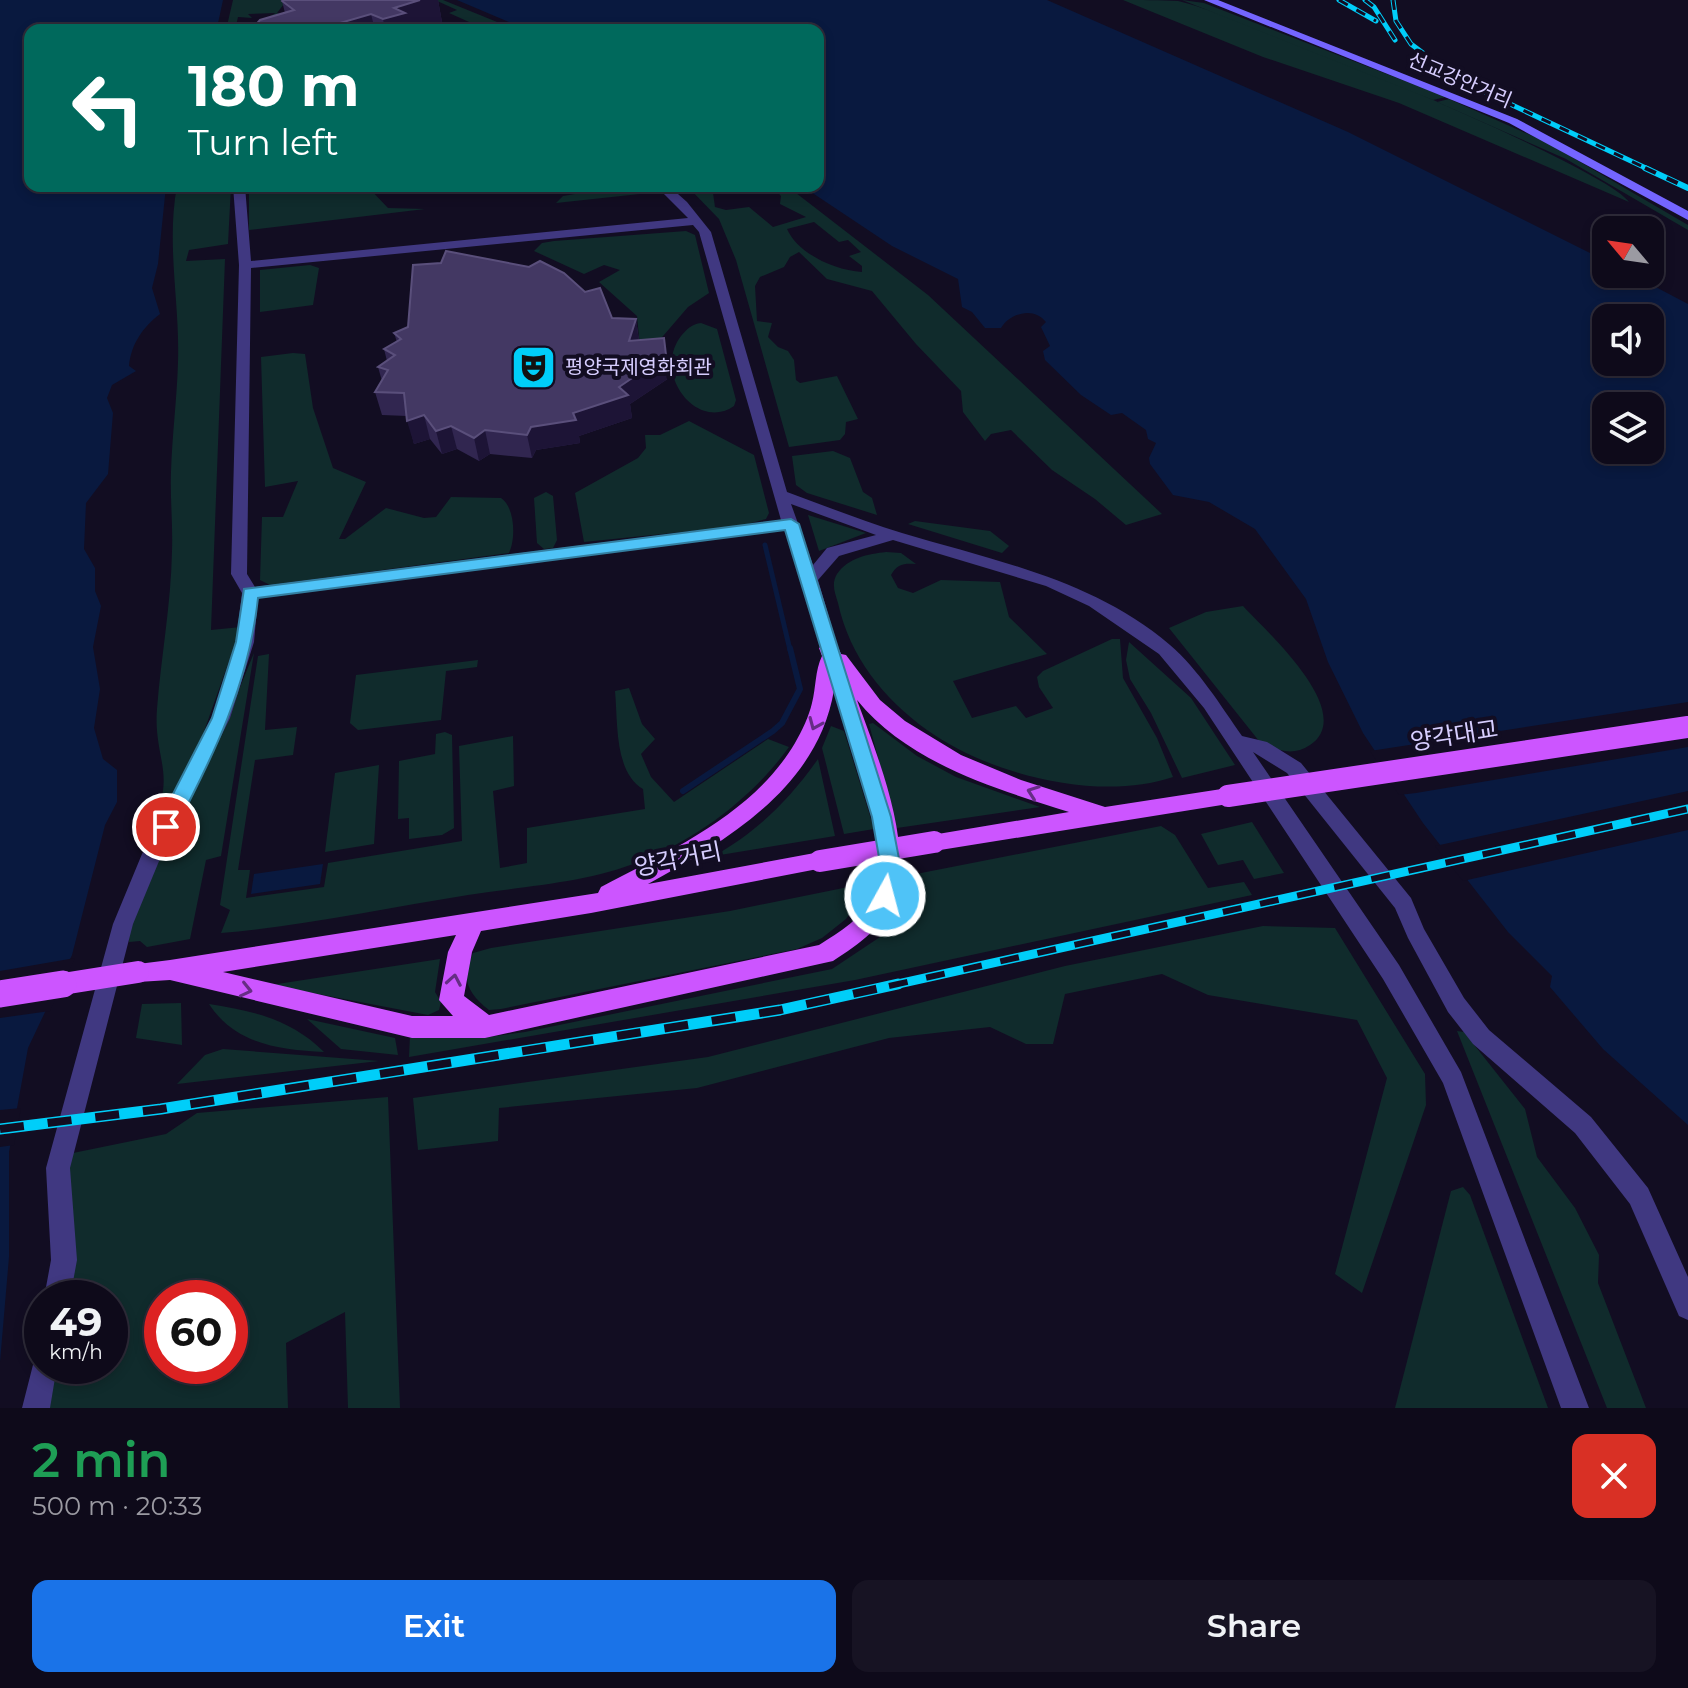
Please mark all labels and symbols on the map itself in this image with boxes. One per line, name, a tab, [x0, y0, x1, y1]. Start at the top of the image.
street label: 선교강안거리	[1404, 47, 1516, 113]
north arrow	[1592, 216, 1664, 288]
theatre icon: 평양국제영화회관	[510, 343, 558, 391]
place label: 평양국제영화회관	[565, 355, 712, 379]
street label: 양각대교	[1408, 714, 1500, 756]
one-way arrow	[809, 715, 825, 730]
one-way arrow	[1027, 785, 1041, 801]
pin	[132, 793, 200, 861]
street label: 양각거리	[632, 836, 724, 882]
position arrow	[843, 854, 927, 938]
one-way arrow	[445, 973, 462, 987]
one-way arrow	[238, 981, 252, 998]
speed limit sign: 60	[144, 1280, 248, 1384]

